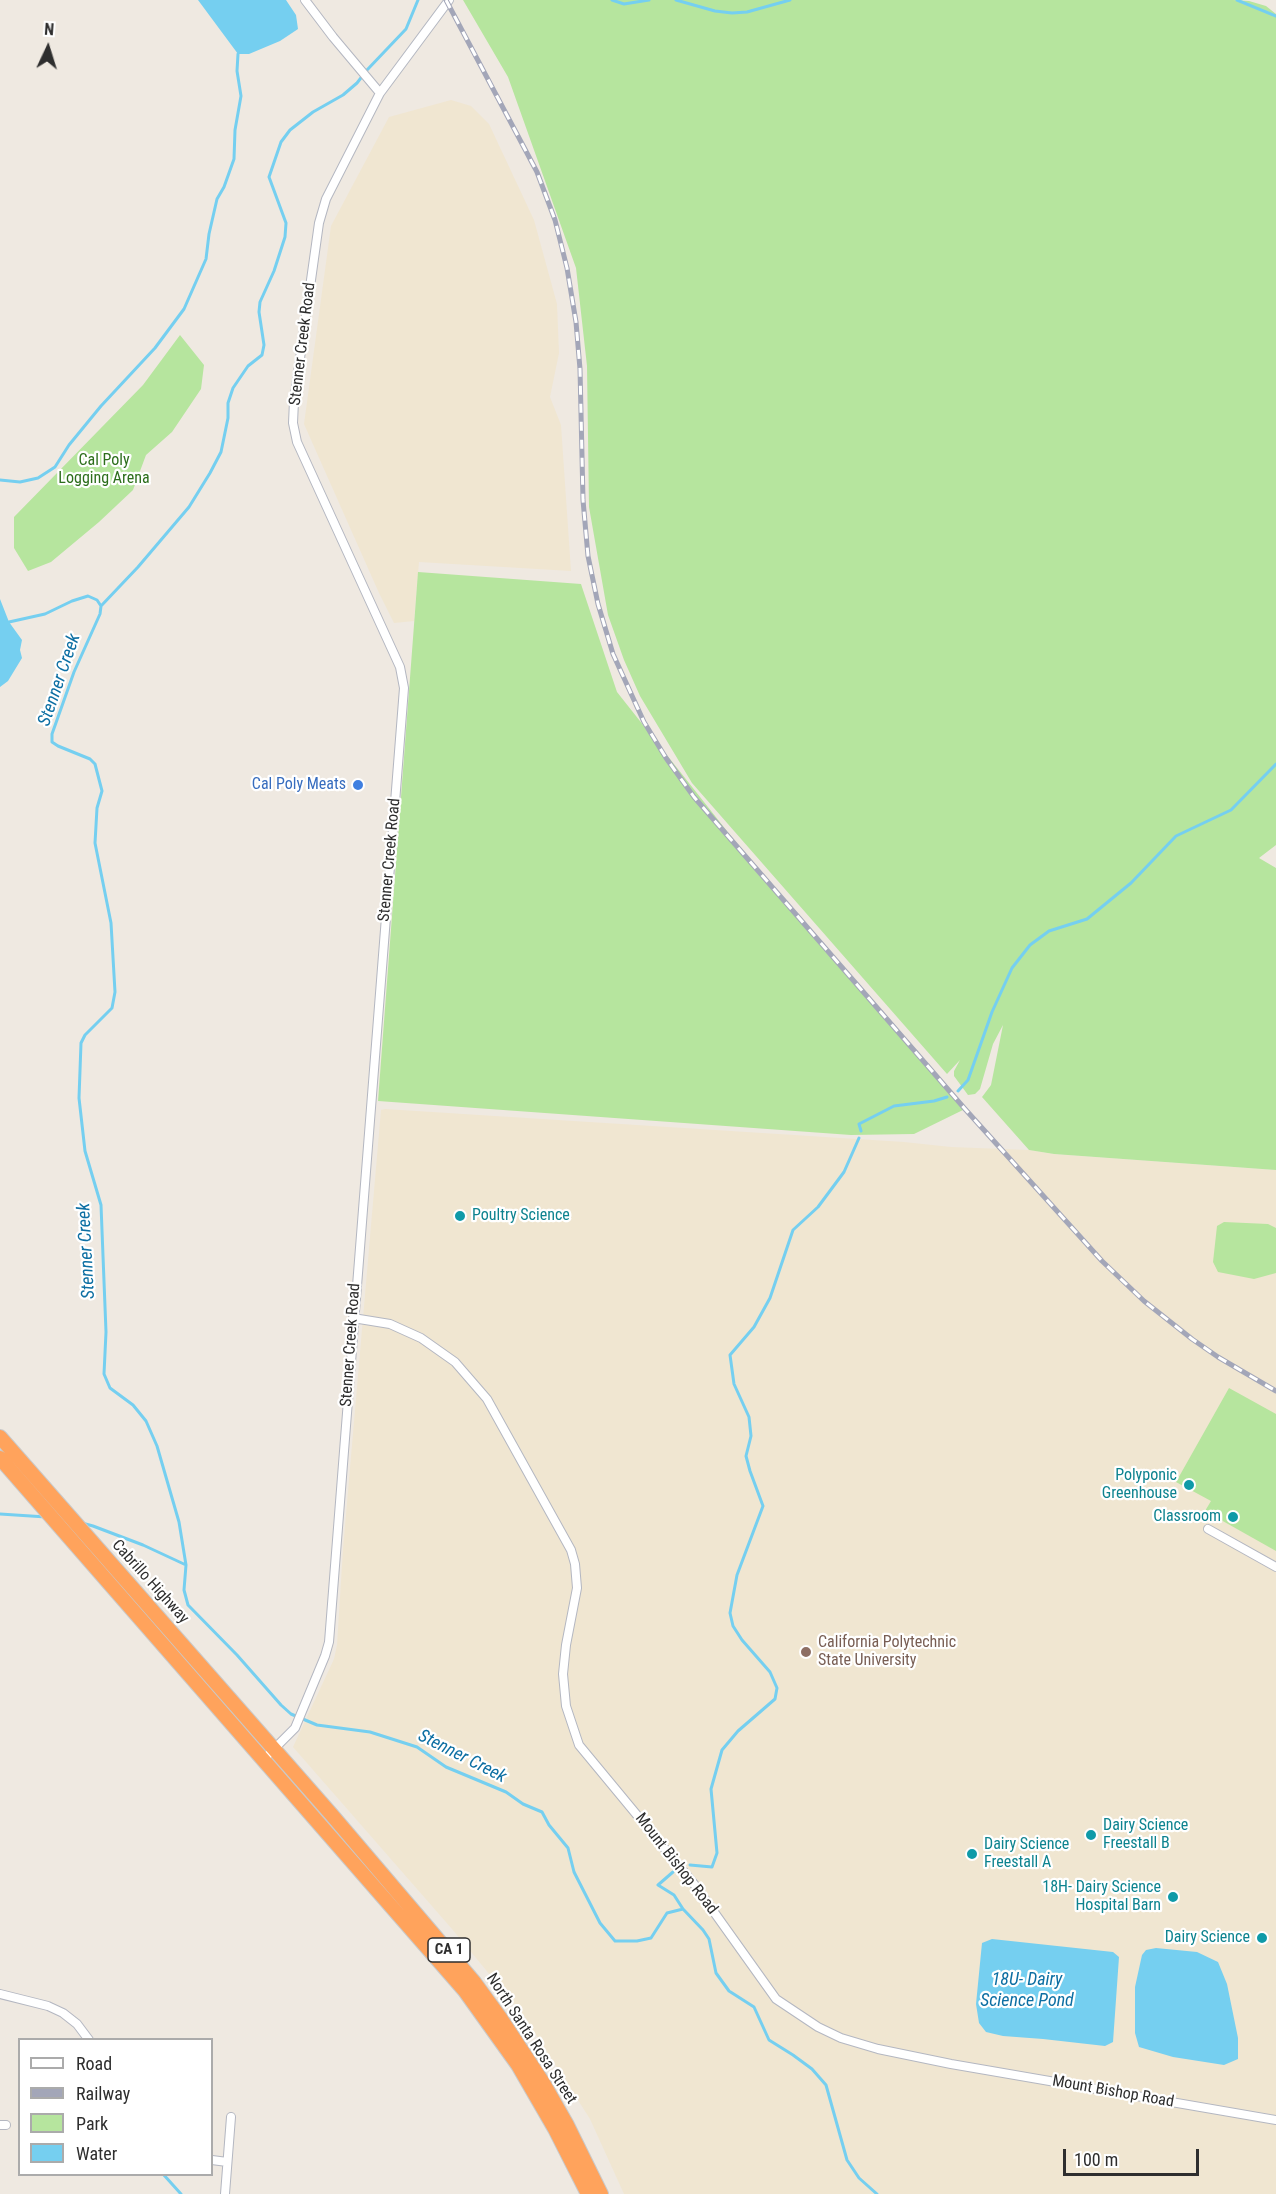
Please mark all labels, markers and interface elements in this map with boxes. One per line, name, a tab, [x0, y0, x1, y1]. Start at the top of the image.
north arrow	[18, 18, 78, 78]
text: N	[44, 20, 55, 39]
street label: Stenner Creek Road	[286, 281, 320, 407]
park label: Cal Poly Logging Arena	[58, 451, 150, 489]
water label: Stenner Creek	[34, 631, 86, 729]
place label: Cal Poly Meats	[252, 775, 346, 795]
marker: Cal Poly Meats	[351, 778, 365, 792]
street label: Stenner Creek Road	[375, 797, 405, 923]
water label: Stenner Creek	[74, 1202, 100, 1300]
place label: Poultry Science	[472, 1206, 570, 1226]
marker: Poultry Science	[453, 1209, 467, 1223]
street label: Stenner Creek Road	[337, 1283, 365, 1407]
place label: Polyponic Greenhouse	[1102, 1466, 1177, 1504]
marker: Polyponic Greenhouse	[1182, 1478, 1196, 1492]
place label: Classroom	[1153, 1507, 1221, 1527]
marker: Classroom	[1226, 1510, 1240, 1524]
street label: Cabrillo Highway	[107, 1536, 193, 1628]
place label: California Polytechnic State University	[818, 1633, 956, 1671]
marker: California Polytechnic State University	[799, 1645, 813, 1659]
water label: Stenner Creek	[414, 1726, 510, 1788]
street label: Mount Bishop Road	[631, 1810, 721, 1918]
place label: Dairy Science Freestall B	[1103, 1816, 1188, 1854]
marker: Dairy Science Freestall B	[1084, 1828, 1098, 1842]
place label: Dairy Science Freestall A	[984, 1835, 1069, 1873]
marker: Dairy Science Freestall A	[965, 1847, 979, 1861]
place label: 18H- Dairy Science Hospital Barn	[1042, 1878, 1161, 1916]
marker: 18H- Dairy Science Hospital Barn	[1166, 1890, 1180, 1904]
place label: Dairy Science	[1165, 1928, 1250, 1948]
marker: Dairy Science	[1255, 1931, 1269, 1945]
road number: CA 1	[428, 1938, 470, 1962]
water label: 18U- Dairy Science Pond	[980, 1969, 1074, 2012]
street label: North Santa Rosa Street	[482, 1970, 580, 2108]
legend	[18, 2038, 213, 2176]
text: Road	[76, 2053, 112, 2074]
street label: Mount Bishop Road	[1051, 2072, 1175, 2112]
text: Railway	[76, 2083, 130, 2104]
text: Park	[76, 2113, 108, 2134]
scale bar	[1066, 2137, 1202, 2175]
text: Water	[76, 2143, 117, 2164]
text: 100 m	[1074, 2149, 1118, 2170]

